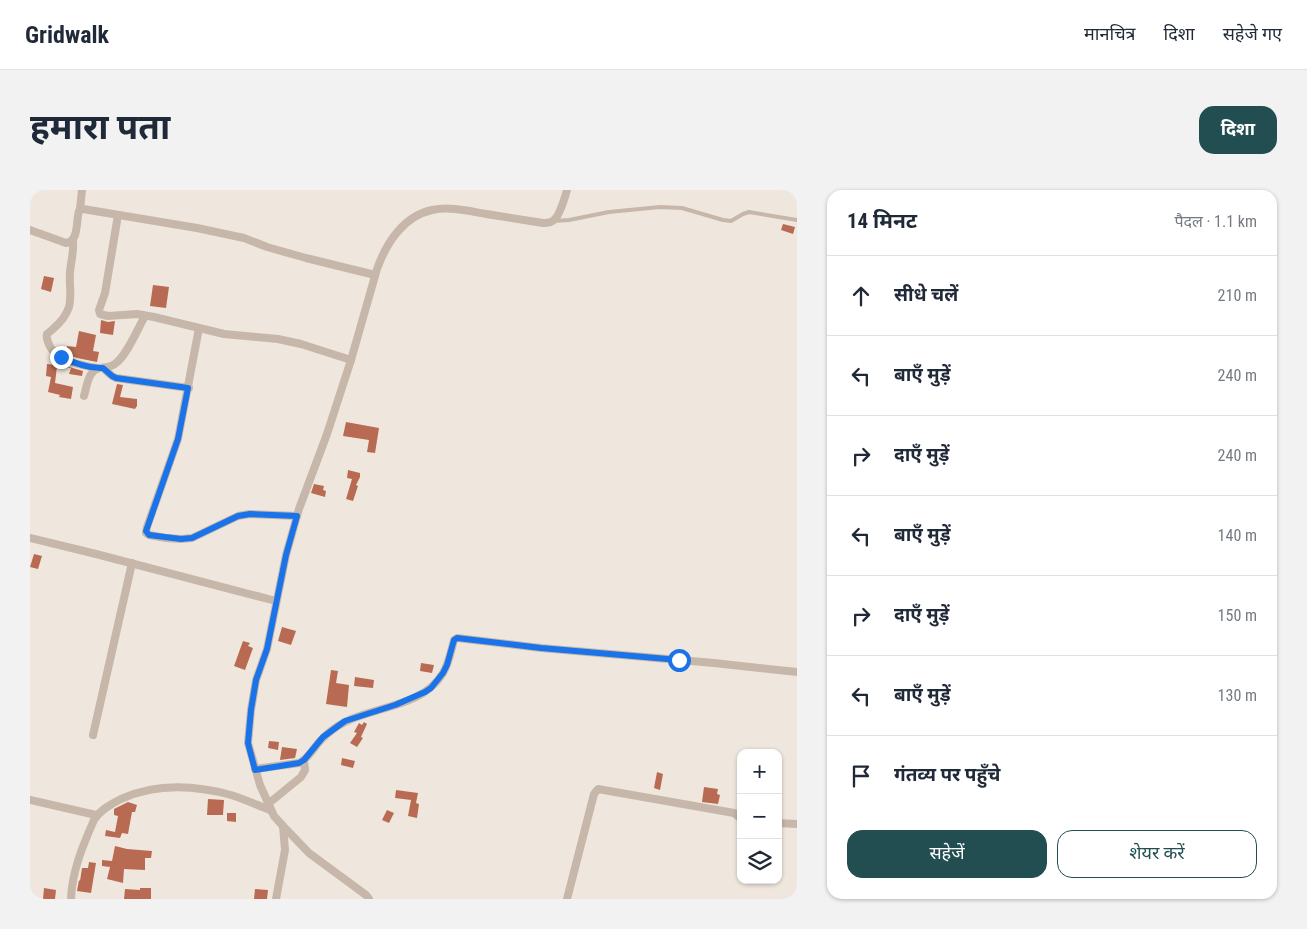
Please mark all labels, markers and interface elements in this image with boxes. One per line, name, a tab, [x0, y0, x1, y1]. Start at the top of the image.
text: Gridwalk	[25, 21, 109, 49]
text: मानचित्र	[1084, 23, 1136, 44]
text: दिशा	[1164, 23, 1195, 44]
text: सहेजे गए	[1223, 23, 1282, 44]
button: दिशा	[1199, 106, 1277, 154]
text: हमारा पता	[30, 107, 170, 148]
text: 14 मिनट	[847, 209, 917, 233]
text: पैदल · 1.1 km	[1174, 212, 1257, 231]
icon: ahead	[847, 282, 875, 310]
text: सीधे चलें	[894, 283, 958, 306]
text: 210 m	[1218, 286, 1257, 305]
route end	[50, 346, 73, 369]
icon: left	[847, 362, 875, 390]
text: बाएँ मुड़ें	[894, 363, 950, 386]
text: 240 m	[1218, 366, 1257, 385]
icon: right	[847, 442, 875, 470]
text: दाएँ मुड़ें	[894, 443, 949, 466]
text: 240 m	[1218, 446, 1257, 465]
icon: left	[847, 522, 875, 550]
text: बाएँ मुड़ें	[894, 523, 950, 546]
text: 140 m	[1218, 526, 1257, 545]
icon: right	[847, 602, 875, 630]
text: दाएँ मुड़ें	[894, 603, 949, 626]
text: 150 m	[1218, 606, 1257, 625]
route start	[668, 649, 691, 672]
icon: left	[847, 682, 875, 710]
text: बाएँ मुड़ें	[894, 683, 950, 706]
text: 130 m	[1218, 686, 1257, 705]
map controls	[737, 749, 782, 884]
button: +	[737, 749, 782, 794]
icon: arrive	[847, 762, 875, 790]
text: गंतव्य पर पहुँचे	[894, 763, 1000, 786]
button: −	[737, 794, 782, 839]
button: सहेजें	[847, 830, 1047, 878]
button: शेयर करें	[1057, 830, 1257, 878]
button: layers	[737, 839, 782, 884]

